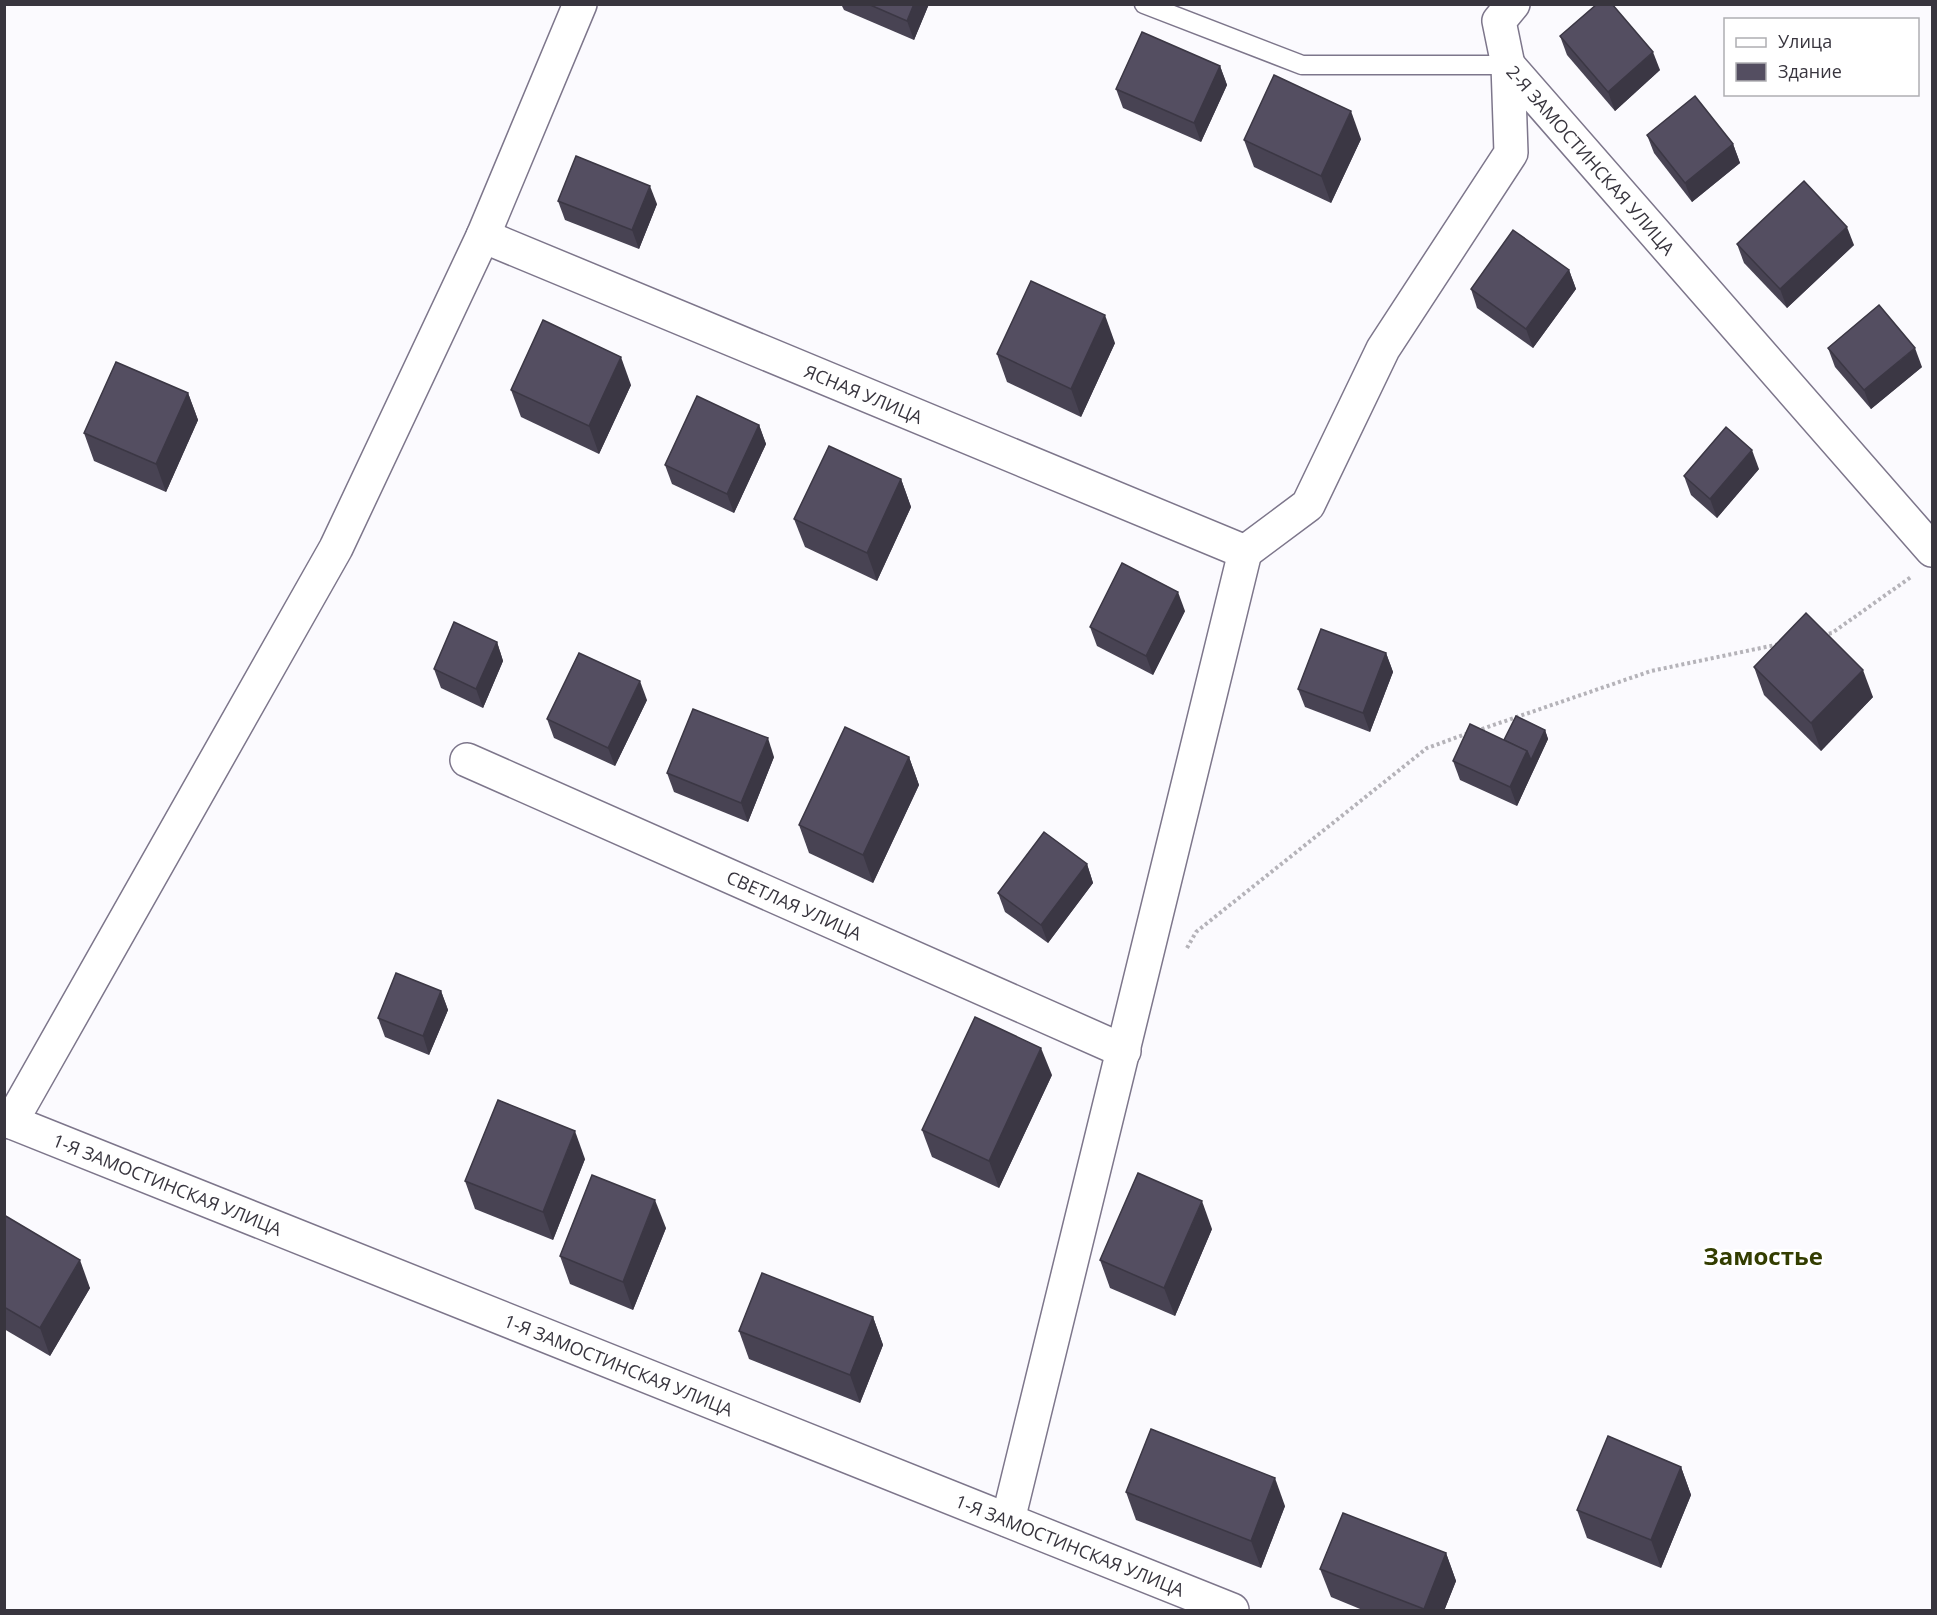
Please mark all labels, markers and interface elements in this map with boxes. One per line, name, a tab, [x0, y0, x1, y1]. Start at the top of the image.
legend	[1724, 18, 1919, 96]
text: Улица	[1778, 29, 1832, 53]
text: Здание	[1778, 59, 1842, 83]
street label: 2-Я ЗАМОСТИНСКАЯ УЛИЦА	[1501, 60, 1681, 260]
street label: ЯСНАЯ УЛИЦА	[801, 359, 927, 429]
street label: СВЕТЛАЯ УЛИЦА	[723, 865, 866, 946]
street label: 1-Я ЗАМОСТИНСКАЯ УЛИЦА	[49, 1128, 286, 1241]
district label: Замостье	[1703, 1239, 1823, 1272]
street label: 1-Я ЗАМОСТИНСКАЯ УЛИЦА	[501, 1308, 737, 1422]
street label: 1-Я ЗАМОСТИНСКАЯ УЛИЦА	[952, 1489, 1188, 1602]

